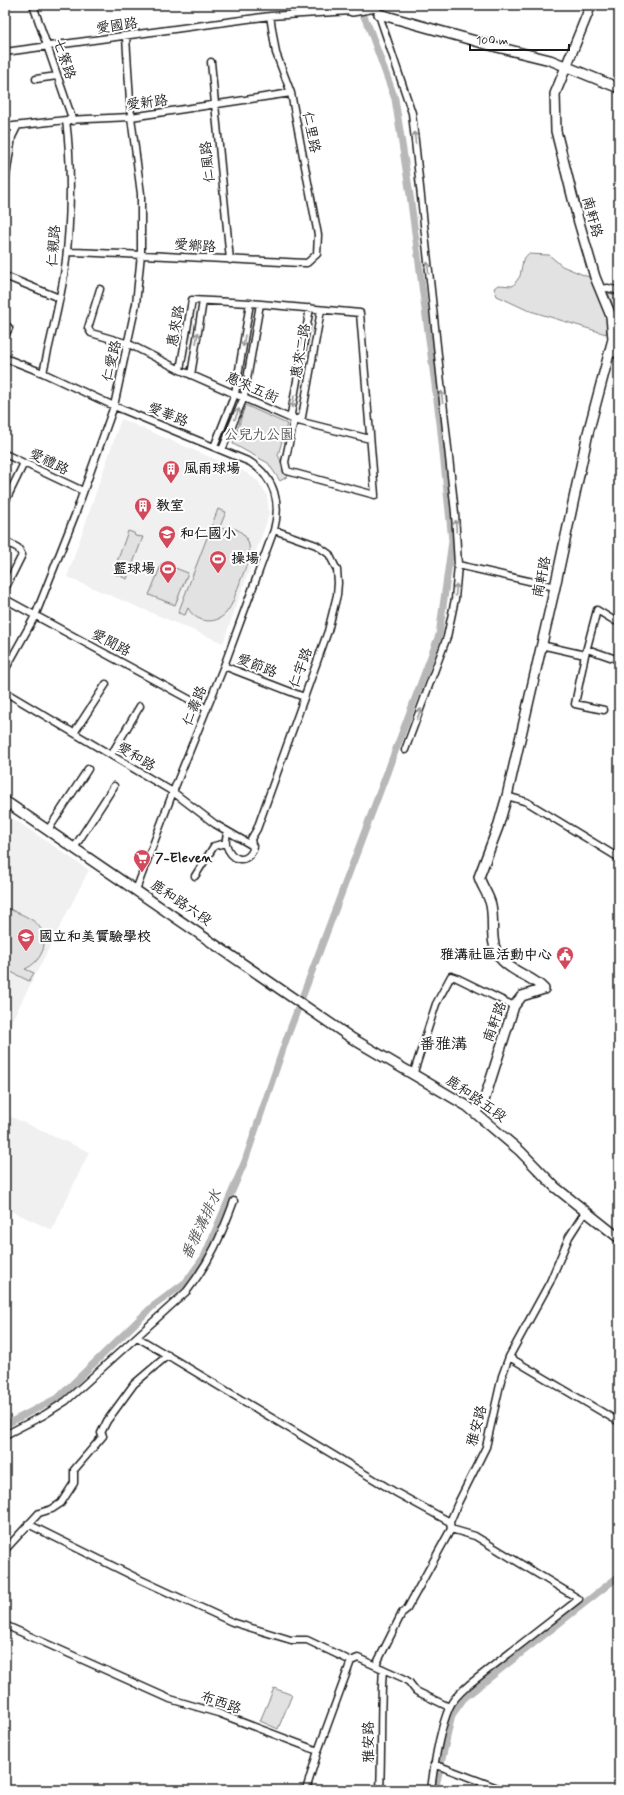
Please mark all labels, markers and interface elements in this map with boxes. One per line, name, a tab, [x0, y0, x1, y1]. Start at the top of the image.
street label: 愛國路	[95, 14, 139, 38]
scale bar	[470, 26, 569, 52]
text: 100 m	[476, 33, 508, 49]
street label: 七寮路	[49, 36, 79, 82]
street label: 愛新路	[125, 92, 169, 114]
street label: 仁里路	[298, 110, 324, 154]
one-way arrow	[411, 132, 418, 145]
street label: 仁風路	[197, 140, 219, 184]
street label: 南軒路	[578, 194, 606, 240]
street label: 仁親路	[44, 224, 64, 268]
street label: 愛鄉路	[173, 236, 217, 256]
one-way arrow	[425, 262, 432, 275]
street label: 惠來路	[163, 304, 189, 348]
street label: 惠來二路	[287, 322, 315, 380]
one-way arrow	[193, 332, 201, 345]
one-way arrow	[240, 334, 248, 347]
street label: 仁愛路	[99, 339, 125, 383]
street label: 惠來五街	[223, 368, 281, 408]
one-way arrow	[439, 391, 446, 404]
one-way arrow	[288, 395, 296, 408]
street label: 愛華路	[145, 399, 191, 431]
one-way arrow	[234, 408, 241, 420]
park label: 公兒九公園	[224, 426, 294, 444]
street label: 愛禮路	[26, 445, 72, 479]
building icon: 風雨球場	[161, 459, 181, 484]
place label: 風雨球場	[184, 460, 240, 478]
building icon: 教室	[133, 496, 153, 521]
place label: 教室	[156, 497, 184, 515]
one-way arrow	[452, 520, 459, 533]
school or university icon: 和仁國小	[157, 524, 177, 549]
place label: 和仁國小	[180, 525, 236, 543]
sports icon: 操場	[208, 549, 228, 574]
place label: 操場	[231, 550, 259, 568]
street label: 南軒路	[529, 555, 555, 599]
sports icon: 籃球場	[158, 559, 178, 584]
place label: 籃球場	[113, 560, 155, 578]
one-way arrow	[452, 584, 459, 597]
street label: 愛聞路	[88, 625, 134, 661]
street label: 仁宇路	[285, 645, 317, 691]
street label: 愛節路	[234, 650, 280, 682]
street label: 仁壽路	[179, 683, 211, 729]
one-way arrow	[415, 708, 423, 720]
street label: 愛和路	[113, 738, 159, 776]
supermarket icon: 7-Eleven	[132, 848, 152, 873]
place label: 7-Eleven	[155, 849, 214, 867]
street label: 鹿和路六段	[147, 876, 215, 930]
school or university icon: 國立和美實驗學校	[16, 927, 36, 952]
place label: 國立和美實驗學校	[39, 928, 151, 946]
public building icon: 雅溝社區活動中心	[555, 945, 575, 970]
place label: 雅溝社區活動中心	[440, 946, 552, 964]
street label: 南軒路	[479, 999, 511, 1045]
district label: 番雅溝	[419, 1034, 467, 1055]
street label: 鹿和路五段	[442, 1072, 510, 1126]
water label: 番雅溝排水	[177, 1186, 227, 1263]
street label: 雅安路	[463, 1403, 491, 1449]
street label: 布西路	[198, 1688, 244, 1718]
street label: 雅安路	[360, 1721, 378, 1763]

